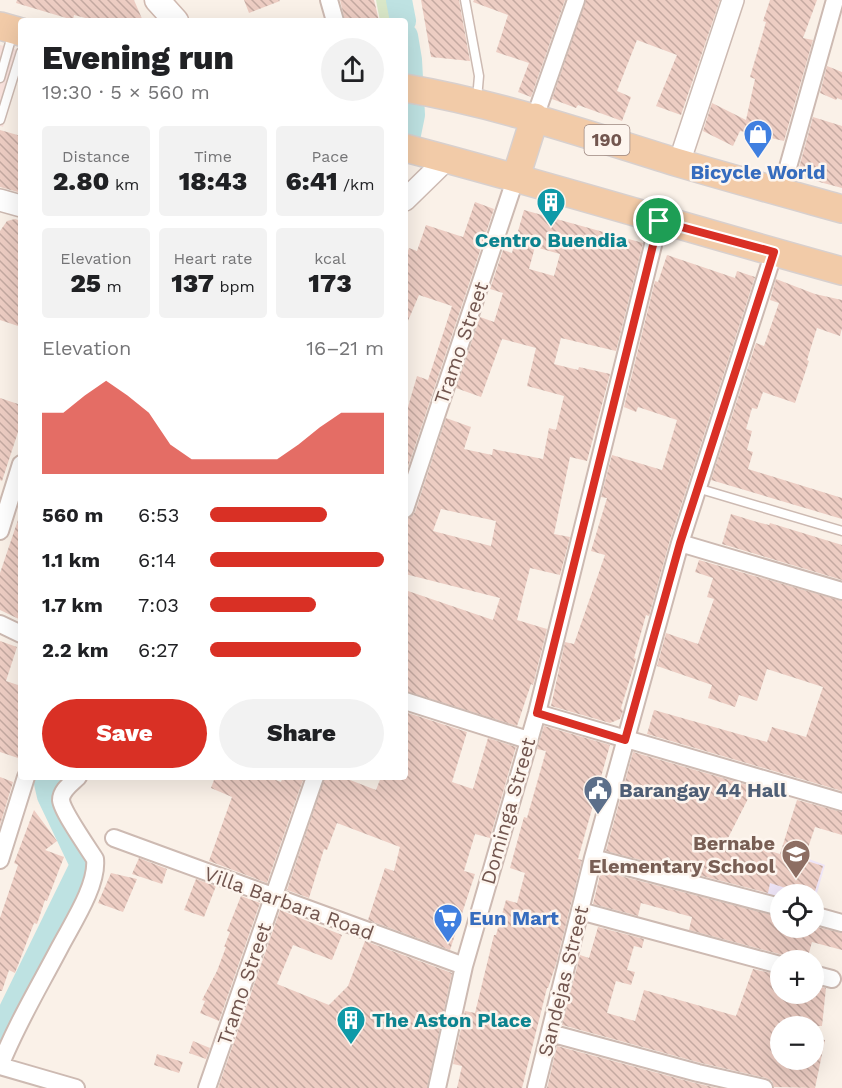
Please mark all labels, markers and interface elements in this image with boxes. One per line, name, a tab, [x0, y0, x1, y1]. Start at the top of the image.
text: Evening run	[42, 38, 234, 77]
button: share	[321, 38, 384, 101]
text: 19:30 · 5 × 560 m	[42, 80, 210, 104]
shop icon: Bicycle World	[742, 118, 774, 160]
road number: 190	[584, 125, 630, 155]
text: Distance	[62, 147, 130, 166]
text: Time	[194, 147, 232, 166]
text: Pace	[311, 147, 349, 166]
place label: Bicycle World	[690, 160, 826, 184]
text: 2.80	[53, 166, 109, 196]
text: 18:43	[179, 166, 247, 196]
text: 6:41	[286, 166, 338, 196]
text: km	[109, 175, 139, 194]
text: /km	[338, 175, 374, 194]
building icon: Centro Buendia	[535, 186, 567, 228]
pin	[633, 195, 684, 246]
icon: arrive	[642, 204, 675, 237]
place label: Centro Buendia	[475, 228, 628, 252]
text: Elevation	[60, 249, 132, 268]
text: Heart rate	[173, 249, 253, 268]
text: kcal	[314, 249, 346, 268]
text: 25	[70, 268, 101, 298]
text: 137	[171, 268, 214, 298]
text: 173	[308, 268, 352, 298]
text: m	[101, 277, 122, 296]
text: bpm	[214, 277, 255, 296]
street label: Tramo Street	[429, 278, 493, 407]
text: Elevation	[42, 336, 131, 360]
text: 16–21 m	[306, 336, 384, 360]
text: 560 m	[42, 503, 103, 527]
text: 6:53	[138, 503, 179, 527]
text: 1.1 km	[42, 548, 100, 572]
text: 6:14	[138, 548, 176, 572]
text: 1.7 km	[42, 593, 103, 617]
text: 7:03	[138, 593, 179, 617]
text: 2.2 km	[42, 638, 109, 662]
text: 6:27	[138, 638, 179, 662]
button: Save	[42, 699, 207, 768]
button: Share	[219, 699, 384, 768]
street label: Dominga Street	[476, 734, 541, 887]
public building icon: Barangay 44 Hall	[582, 774, 614, 816]
place label: Barangay 44 Hall	[619, 778, 787, 802]
place label: Bernabe Elementary School	[589, 831, 775, 878]
school or university icon: Bernabe Elementary School	[780, 838, 812, 880]
street label: Villa Barbara Road	[201, 861, 377, 945]
map controls	[770, 884, 824, 1070]
button: locate	[770, 884, 824, 938]
supermarket icon: Eun Mart	[432, 902, 464, 944]
street label: Sandejas Street	[533, 902, 593, 1059]
place label: Eun Mart	[469, 906, 559, 930]
street label: Tramo Street	[212, 919, 276, 1048]
button: +	[770, 950, 824, 1004]
building icon: The Aston Place	[335, 1004, 367, 1046]
place label: The Aston Place	[372, 1008, 532, 1032]
button: −	[770, 1016, 824, 1070]

